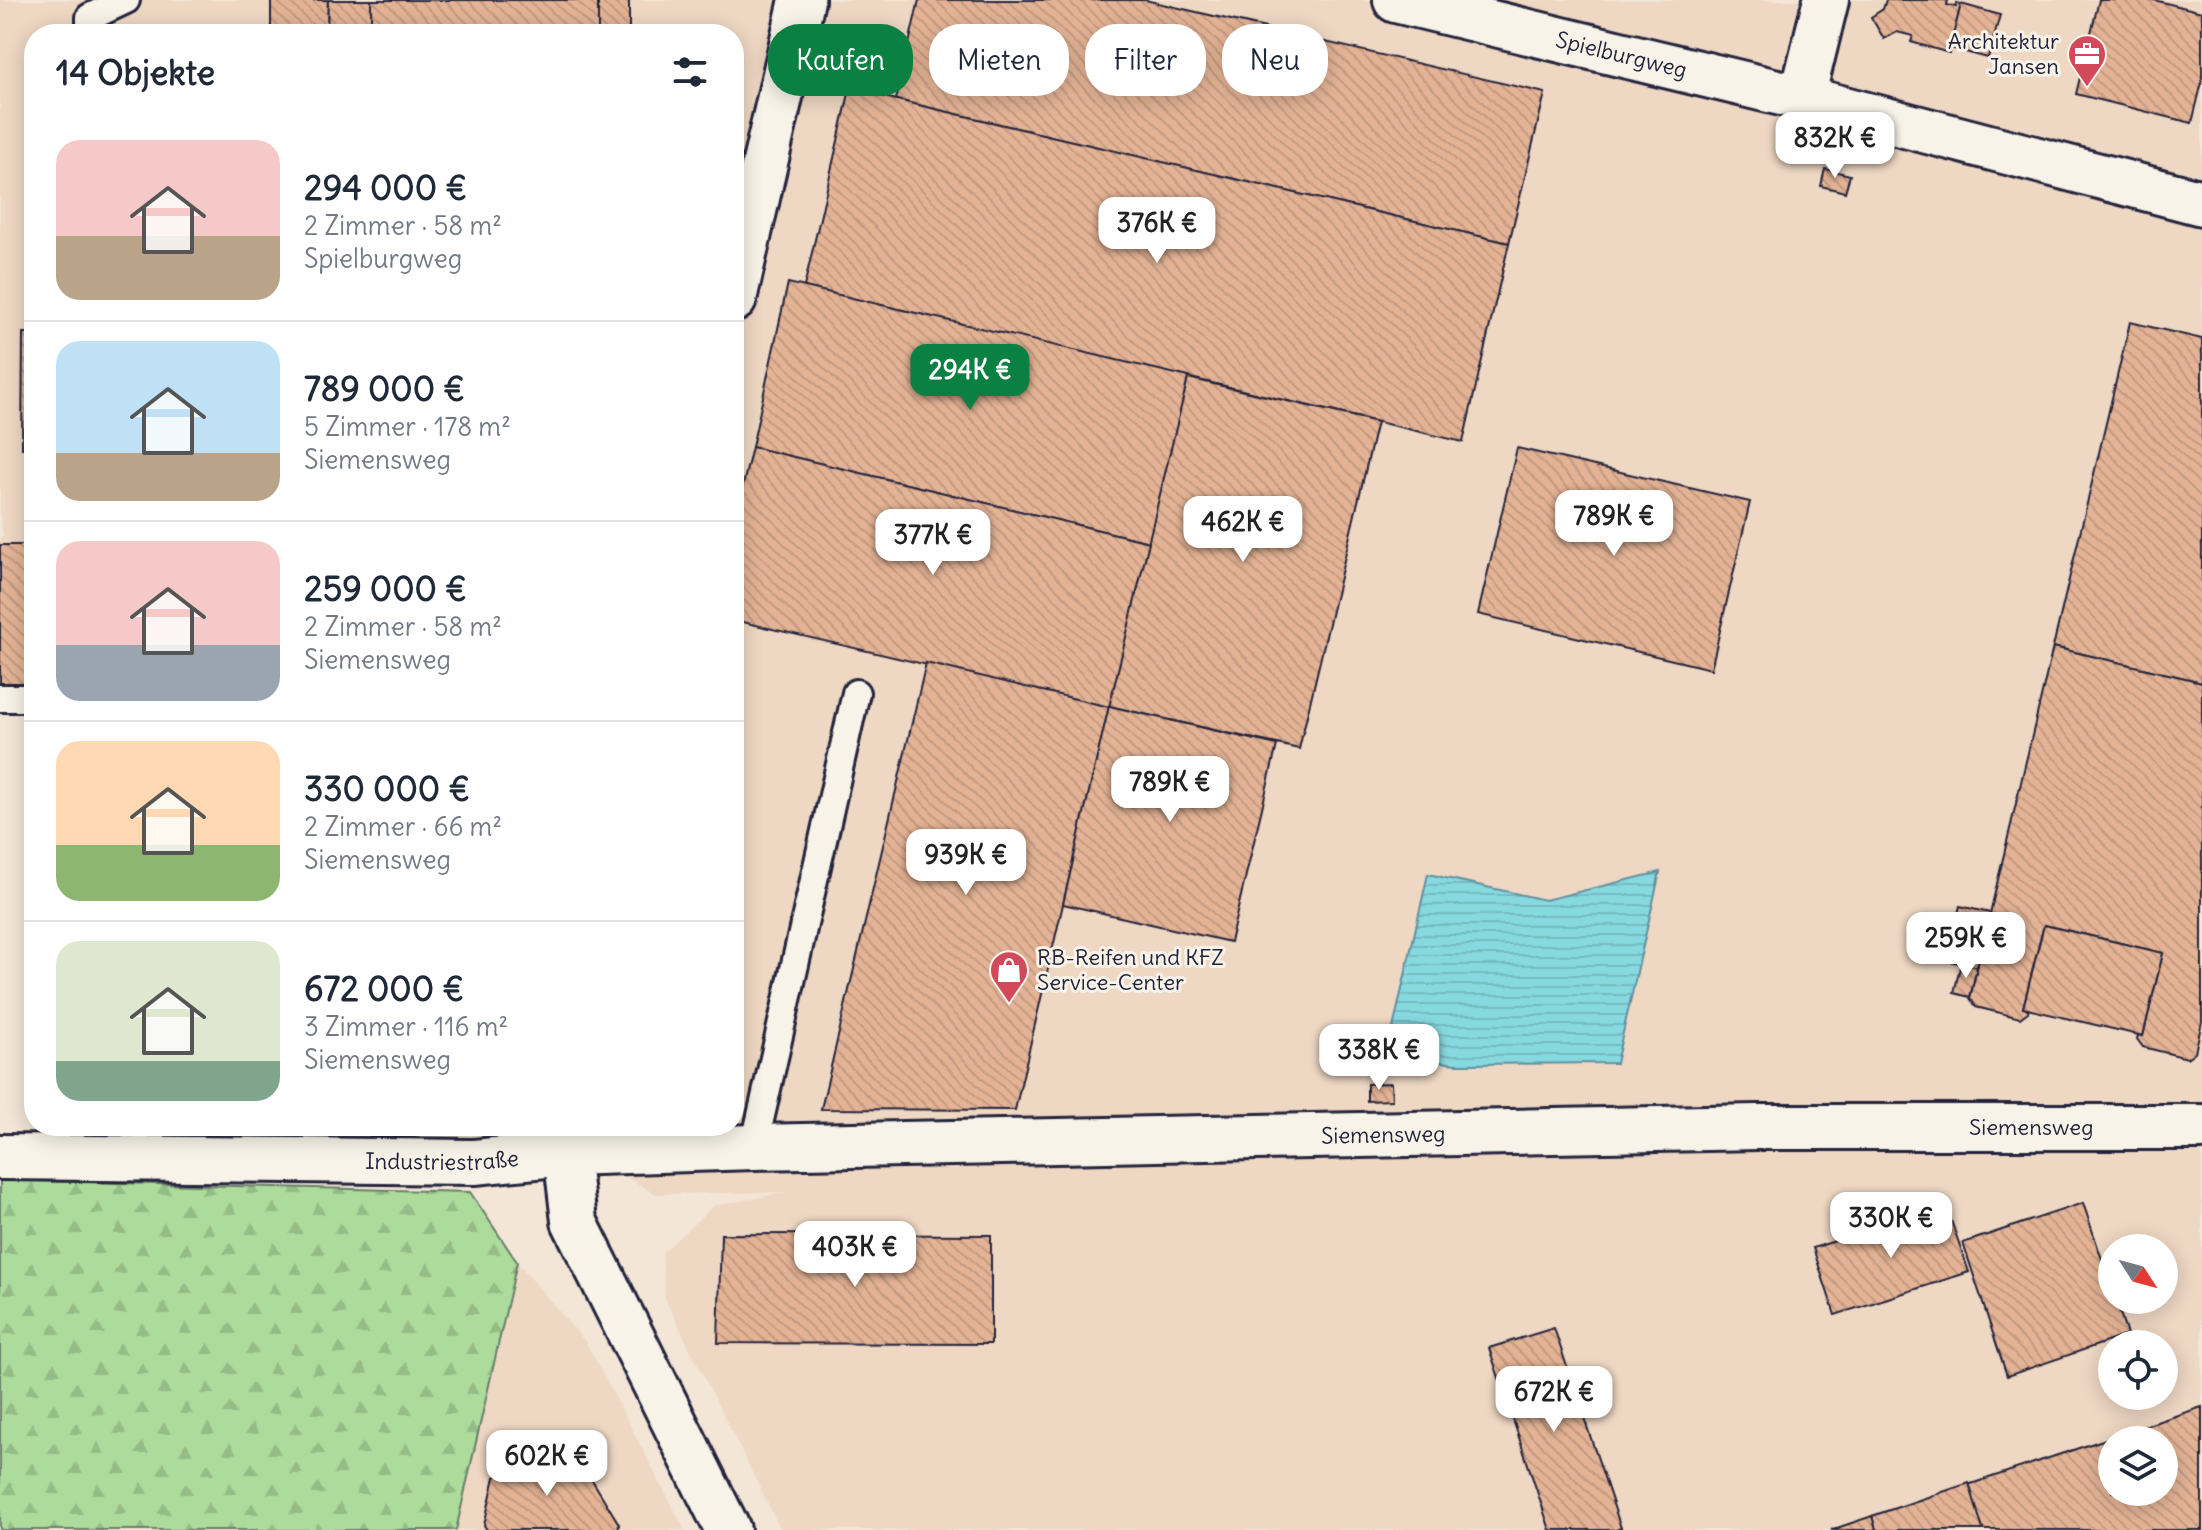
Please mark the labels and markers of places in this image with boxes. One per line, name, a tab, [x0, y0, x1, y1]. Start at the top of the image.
place label: Architektur Jansen	[1948, 27, 2059, 80]
office icon: Architektur Jansen	[2066, 33, 2108, 88]
pin: 832K €	[1770, 112, 1900, 180]
pin: 376K €	[1092, 197, 1222, 265]
pin: 294K €	[905, 344, 1035, 412]
pin: 789K €	[1549, 490, 1679, 558]
pin: 462K €	[1178, 496, 1308, 564]
pin: 377K €	[868, 509, 998, 577]
pin: 789K €	[1105, 756, 1235, 824]
pin: 939K €	[901, 829, 1031, 897]
pin: 259K €	[1901, 912, 2031, 980]
place label: RB-Reifen und KFZ Service-Center	[1037, 943, 1224, 996]
shop icon: RB-Reifen und KFZ Service-Center	[988, 949, 1030, 1004]
pin: 338K €	[1314, 1024, 1444, 1092]
pin: 330K €	[1826, 1192, 1956, 1260]
pin: 403K €	[790, 1221, 920, 1289]
pin: 672K €	[1489, 1366, 1619, 1434]
pin: 602K €	[482, 1430, 612, 1498]

